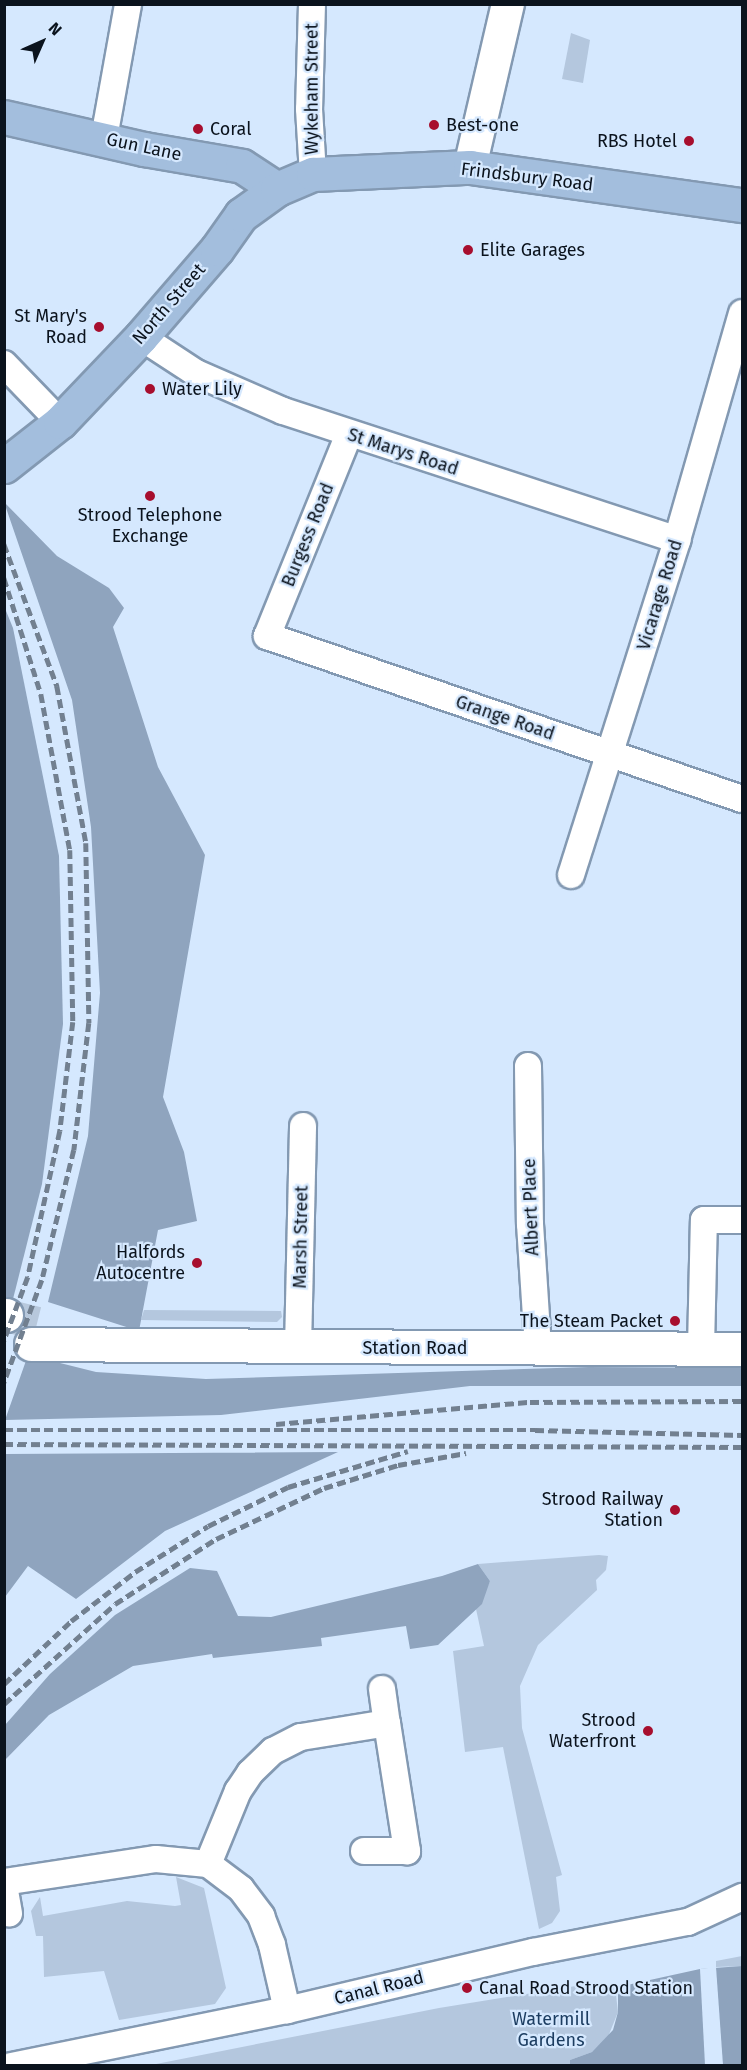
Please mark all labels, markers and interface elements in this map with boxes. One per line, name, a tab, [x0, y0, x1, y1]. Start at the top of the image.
north arrow	[12, 12, 72, 72]
text: N	[45, 18, 66, 39]
street label: Wykeham Street	[301, 23, 323, 155]
place label: Best-one	[446, 114, 519, 136]
place label: Coral	[210, 118, 251, 140]
marker: Best-one	[427, 118, 441, 132]
marker: Coral	[191, 122, 205, 136]
street label: Gun Lane	[105, 129, 183, 165]
place label: RBS Hotel	[597, 130, 677, 152]
marker: RBS Hotel	[682, 134, 696, 148]
street label: Frindsbury Road	[460, 158, 594, 196]
place label: Elite Garages	[480, 239, 585, 261]
marker: Elite Garages	[461, 243, 475, 257]
street label: North Street	[128, 259, 210, 349]
place label: St Mary's Road	[14, 306, 87, 348]
marker: St Mary's Road	[92, 320, 106, 334]
place label: Water Lily	[162, 378, 242, 400]
marker: Water Lily	[143, 382, 157, 396]
street label: St Marys Road	[345, 424, 461, 480]
street label: Burgess Road	[277, 480, 339, 590]
marker: Strood Telephone Exchange	[143, 489, 157, 503]
place label: Strood Telephone Exchange	[78, 505, 222, 548]
street label: Vicarage Road	[633, 537, 687, 653]
street label: Grange Road	[453, 691, 557, 745]
street label: Albert Place	[519, 1158, 543, 1256]
street label: Marsh Street	[289, 1185, 313, 1289]
place label: Halfords Autocentre	[96, 1242, 185, 1284]
marker: Halfords Autocentre	[190, 1256, 204, 1270]
place label: The Steam Packet	[520, 1310, 663, 1332]
marker: The Steam Packet	[668, 1314, 682, 1328]
street label: Station Road	[363, 1337, 467, 1359]
place label: Strood Railway Station	[542, 1489, 663, 1532]
marker: Strood Railway Station	[668, 1503, 682, 1517]
place label: Strood Waterfront	[549, 1710, 636, 1752]
marker: Strood Waterfront	[641, 1724, 655, 1738]
street label: Canal Road	[332, 1966, 426, 2010]
place label: Canal Road Strood Station	[479, 1977, 693, 1999]
marker: Canal Road Strood Station	[460, 1981, 474, 1995]
park label: Watermill Gardens	[512, 2009, 590, 2052]

